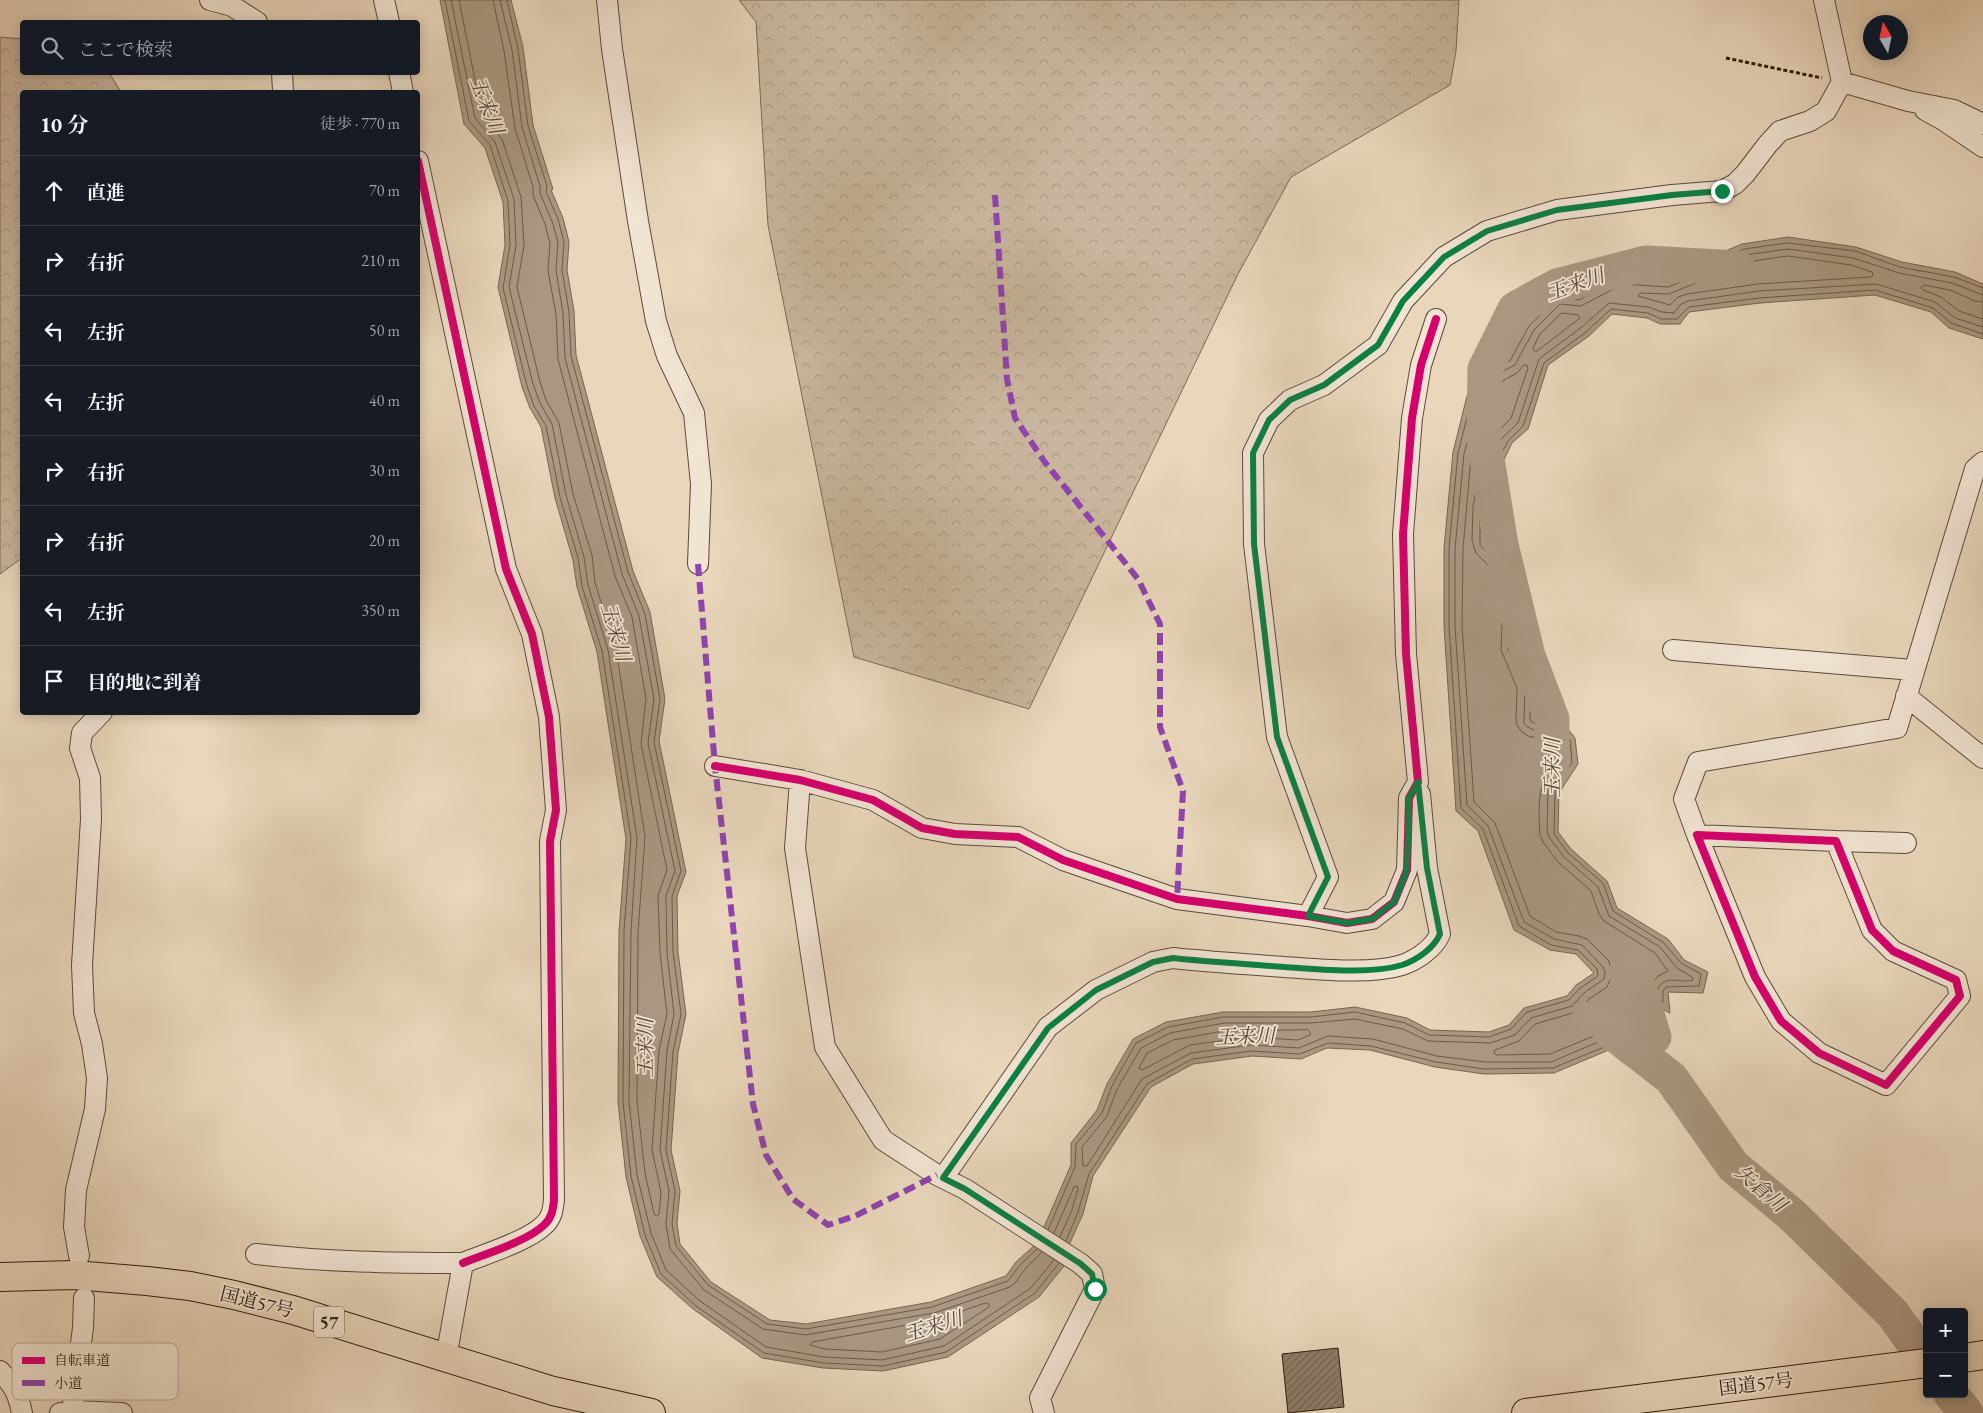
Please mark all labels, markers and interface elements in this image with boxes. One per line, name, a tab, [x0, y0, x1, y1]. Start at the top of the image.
north arrow	[1863, 15, 1908, 60]
search box	[20, 20, 420, 75]
icon: search	[38, 34, 66, 62]
text: ここで検索	[78, 37, 173, 62]
water label: 玉来川	[464, 72, 511, 140]
text: 10 分	[40, 111, 88, 138]
text: 徒歩 · 770 m	[320, 113, 400, 134]
icon: ahead	[40, 177, 68, 205]
text: 直進	[87, 180, 125, 205]
text: 70 m	[369, 180, 400, 201]
route end	[1711, 180, 1734, 203]
icon: right	[40, 247, 68, 275]
text: 右折	[87, 250, 125, 275]
text: 210 m	[361, 250, 400, 271]
water label: 玉来川	[1542, 261, 1609, 306]
icon: left	[40, 317, 68, 345]
text: 左折	[87, 320, 125, 345]
text: 50 m	[369, 320, 400, 341]
icon: left	[40, 387, 68, 415]
text: 左折	[87, 390, 125, 415]
text: 40 m	[369, 390, 400, 411]
icon: right	[40, 457, 68, 485]
text: 右折	[87, 460, 125, 485]
text: 30 m	[369, 460, 400, 481]
icon: right	[40, 527, 68, 555]
text: 右折	[87, 530, 125, 555]
text: 20 m	[369, 530, 400, 551]
icon: left	[40, 597, 68, 625]
text: 左折	[87, 600, 125, 625]
text: 350 m	[361, 600, 400, 621]
water label: 玉来川	[595, 600, 637, 666]
icon: arrive	[40, 667, 68, 695]
text: 目的地に到着	[87, 670, 201, 695]
water label: 玉来川	[1539, 736, 1565, 798]
water label: 玉来川	[632, 1016, 658, 1078]
water label: 玉来川	[1215, 1022, 1277, 1050]
water label: 矢倉川	[1730, 1159, 1794, 1219]
route start	[1084, 1278, 1107, 1301]
street label: 国道57号	[217, 1281, 297, 1323]
water label: 玉来川	[901, 1304, 967, 1347]
road number: 57	[314, 1306, 344, 1338]
map controls	[1923, 1308, 1968, 1398]
button: +	[1923, 1308, 1968, 1353]
legend	[12, 1343, 178, 1400]
text: 自転車道	[54, 1351, 110, 1369]
button: −	[1923, 1353, 1968, 1398]
street label: 国道57号	[1717, 1367, 1795, 1401]
text: 小道	[54, 1374, 82, 1392]

